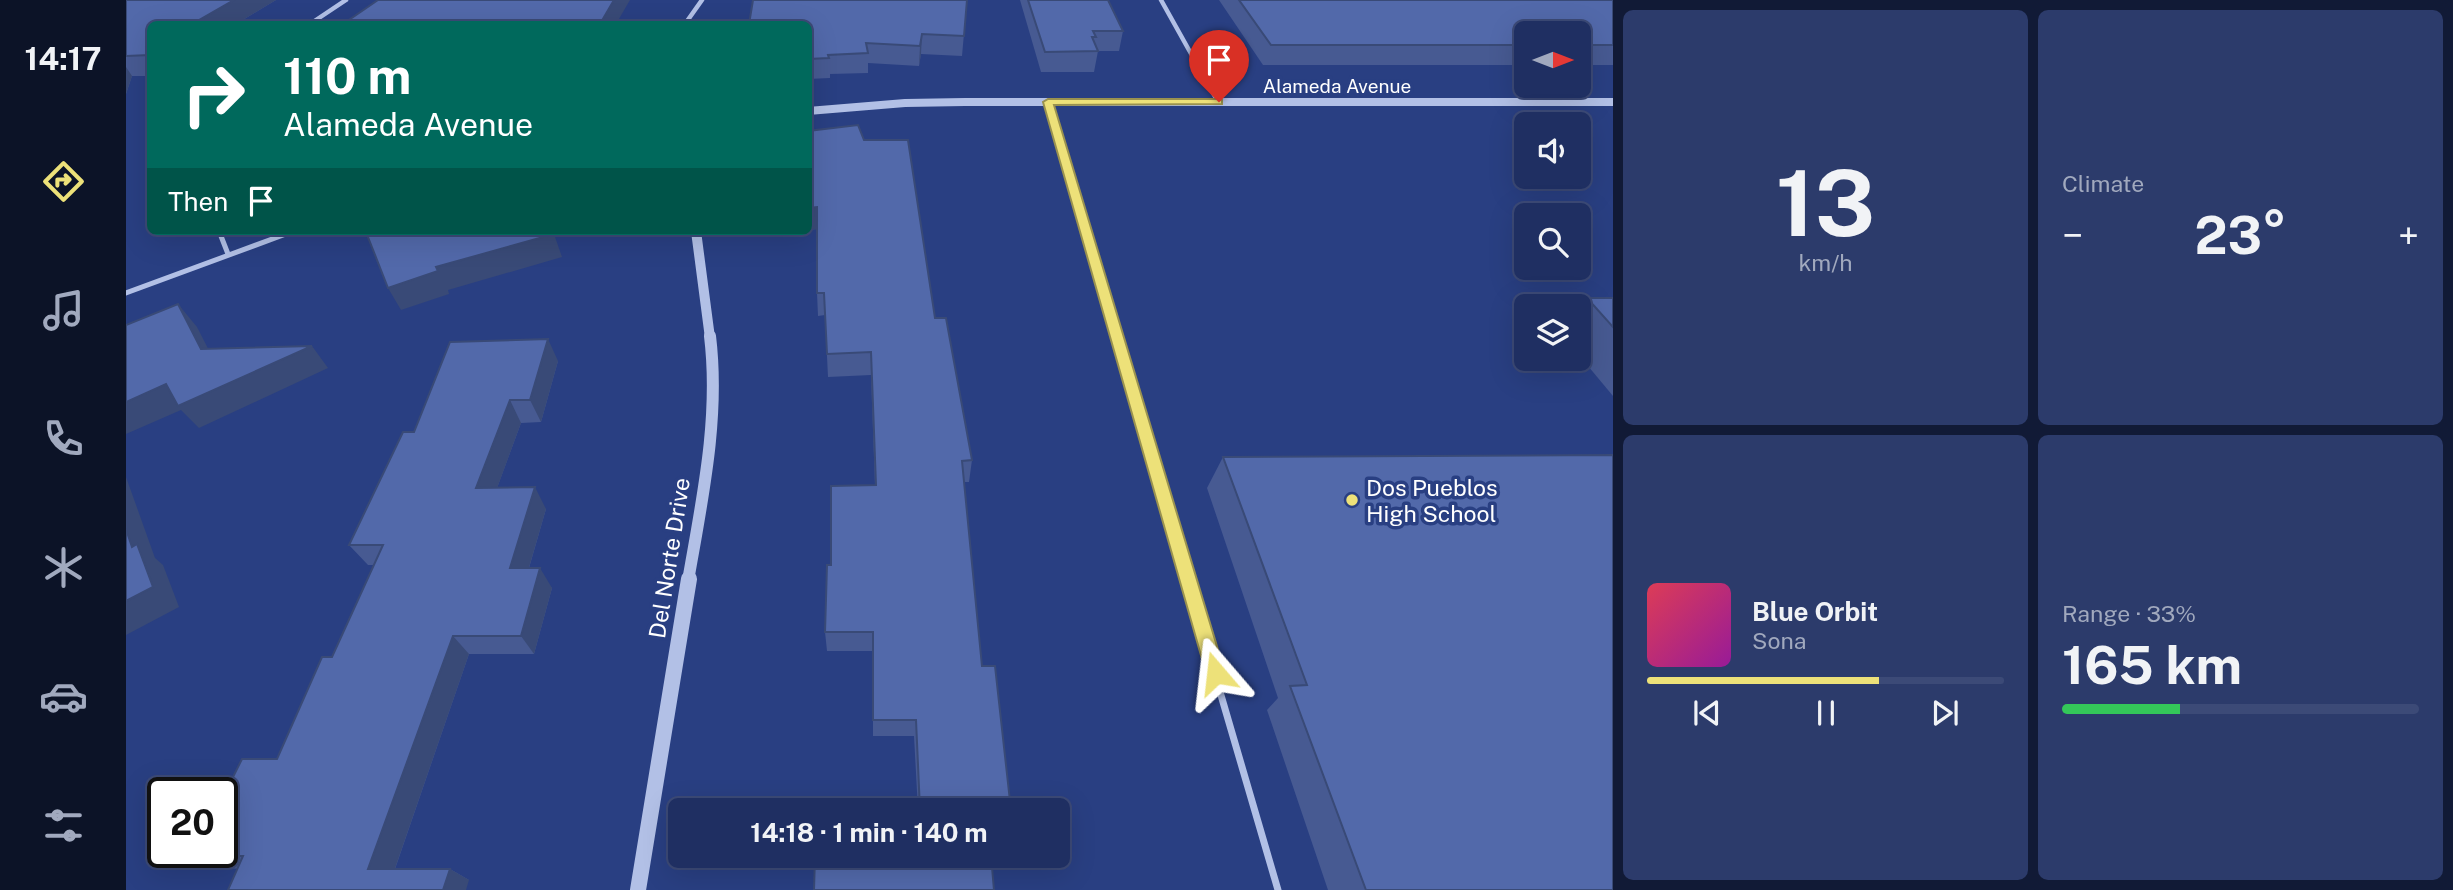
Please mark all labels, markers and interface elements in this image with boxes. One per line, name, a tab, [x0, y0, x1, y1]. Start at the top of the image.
north arrow	[1514, 21, 1591, 98]
map controls	[1514, 21, 1591, 371]
pin	[1189, 30, 1249, 102]
text: 14:17	[24, 40, 102, 77]
icon: arrive	[1200, 41, 1238, 79]
text: 110 m	[283, 47, 411, 105]
icon: right	[168, 49, 259, 140]
street label: Alameda Avenue	[1263, 75, 1411, 97]
text: Alameda Avenue	[283, 106, 533, 143]
button: sound	[1514, 112, 1591, 189]
text: 13	[1776, 150, 1875, 256]
icon: directions	[39, 157, 88, 206]
text: Climate	[2062, 170, 2144, 197]
icon: arrive	[242, 182, 280, 220]
text: Then	[168, 186, 228, 217]
button: search	[1514, 203, 1591, 280]
text: 23°	[2194, 205, 2287, 266]
text: −	[2062, 213, 2083, 258]
text: +	[2398, 213, 2419, 258]
text: km/h	[1798, 249, 1853, 276]
icon: music	[39, 286, 88, 335]
button: layers	[1514, 294, 1591, 371]
icon: phone	[39, 414, 88, 463]
place label: Dos Pueblos High School	[1366, 474, 1498, 527]
street label: Del Norte Drive	[643, 476, 695, 640]
marker: Dos Pueblos High School	[1344, 492, 1360, 508]
icon: climate	[39, 543, 88, 592]
text: Blue Orbit	[1752, 596, 1878, 627]
text: Range · 33%	[2062, 600, 2196, 627]
text: Sona	[1752, 627, 1806, 654]
text: 165 km	[2062, 635, 2242, 696]
position arrow	[1179, 636, 1253, 710]
icon: car	[39, 672, 88, 721]
icon: previous	[1688, 694, 1726, 732]
icon: pause	[1807, 694, 1845, 732]
icon: next	[1926, 694, 1964, 732]
speed limit sign: 20	[147, 777, 238, 868]
icon: filters	[39, 801, 88, 850]
text: 14:18 · 1 min · 140 m	[750, 817, 988, 848]

